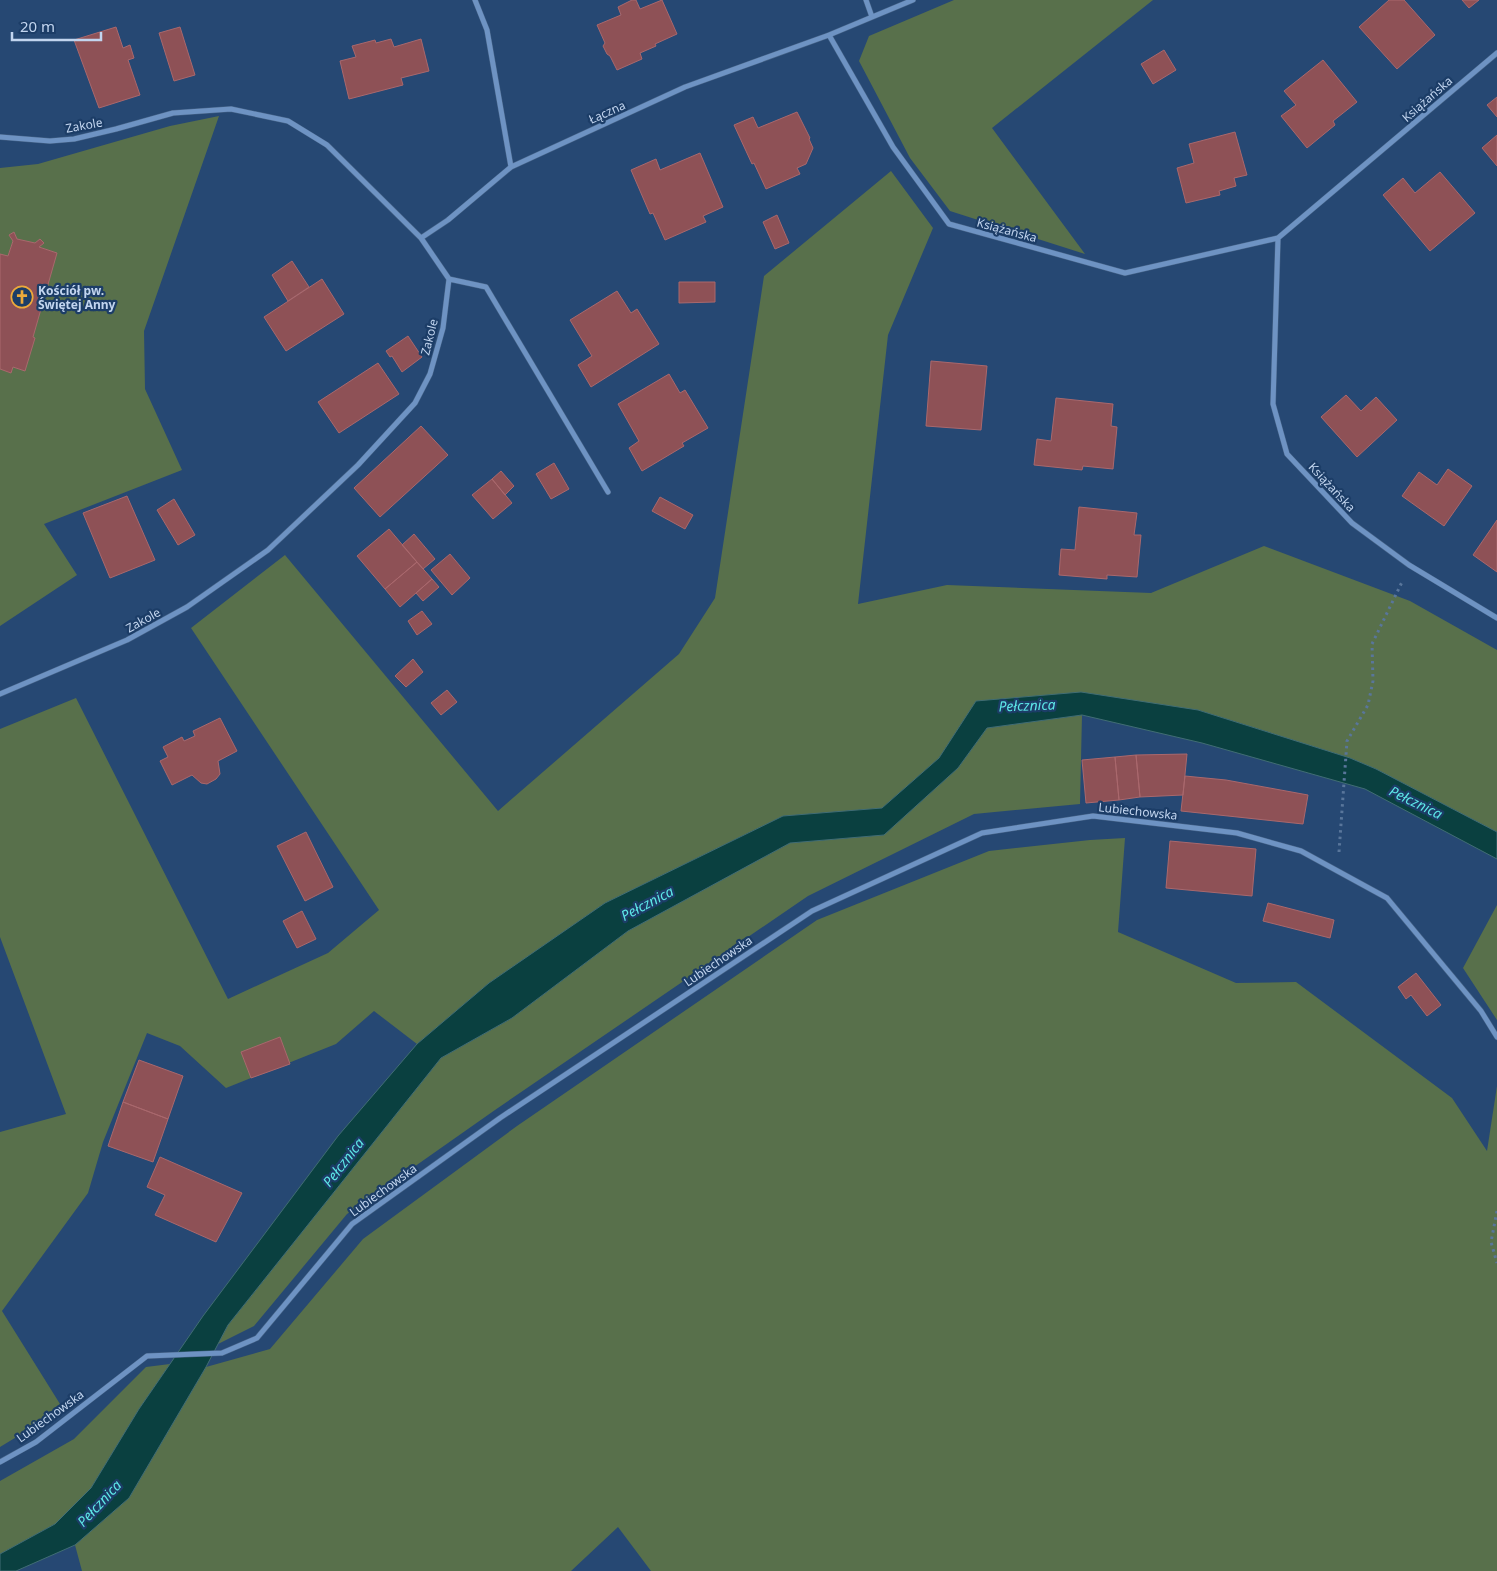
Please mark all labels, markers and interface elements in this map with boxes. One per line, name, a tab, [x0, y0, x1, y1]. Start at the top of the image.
scale bar	[12, 10, 101, 42]
text: 20 m	[20, 16, 55, 36]
street label: Książańska	[1398, 72, 1456, 126]
street label: Łączna	[586, 96, 628, 128]
street label: Zakole	[64, 113, 104, 137]
street label: Książańska	[975, 214, 1039, 246]
place label: Kościół pw. Świętej Anny	[38, 282, 116, 313]
church icon: Kościół pw. Świętej Anny	[10, 285, 34, 309]
street label: Zakole	[416, 317, 442, 357]
street label: Książańska	[1305, 459, 1359, 515]
street label: Zakole	[123, 603, 164, 636]
water label: Pełcznica	[998, 695, 1056, 715]
water label: Pełcznica	[1386, 781, 1446, 823]
street label: Lubiechowska	[1098, 798, 1178, 824]
water label: Pełcznica	[617, 881, 677, 925]
street label: Lubiechowska	[680, 932, 756, 990]
water label: Pełcznica	[318, 1134, 368, 1190]
street label: Lubiechowska	[346, 1160, 420, 1220]
street label: Lubiechowska	[13, 1386, 87, 1446]
water label: Pełcznica	[73, 1476, 125, 1530]

